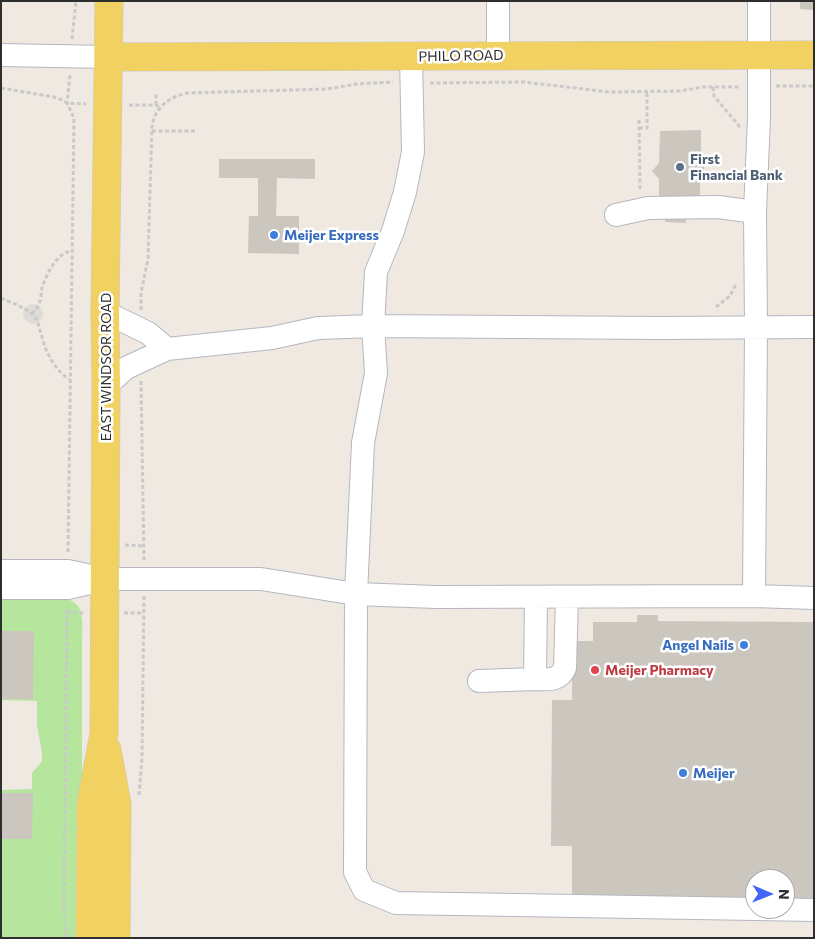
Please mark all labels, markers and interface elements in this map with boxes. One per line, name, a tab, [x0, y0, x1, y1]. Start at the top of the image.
street label: PHILO ROAD	[418, 47, 504, 65]
place label: First Financial Bank	[690, 151, 783, 184]
marker: First Financial Bank	[674, 161, 686, 173]
place label: Meijer Express	[284, 227, 379, 243]
marker: Meijer Express	[268, 229, 280, 241]
street label: EAST WINDSOR ROAD	[98, 293, 114, 441]
place label: Angel Nails	[662, 637, 734, 653]
marker: Angel Nails	[738, 639, 750, 651]
place label: Meijer Pharmacy	[605, 662, 714, 678]
marker: Meijer Pharmacy	[589, 664, 601, 676]
place label: Meijer	[693, 765, 735, 781]
marker: Meijer	[677, 767, 689, 779]
north arrow	[745, 869, 795, 919]
text: N	[776, 889, 793, 900]

